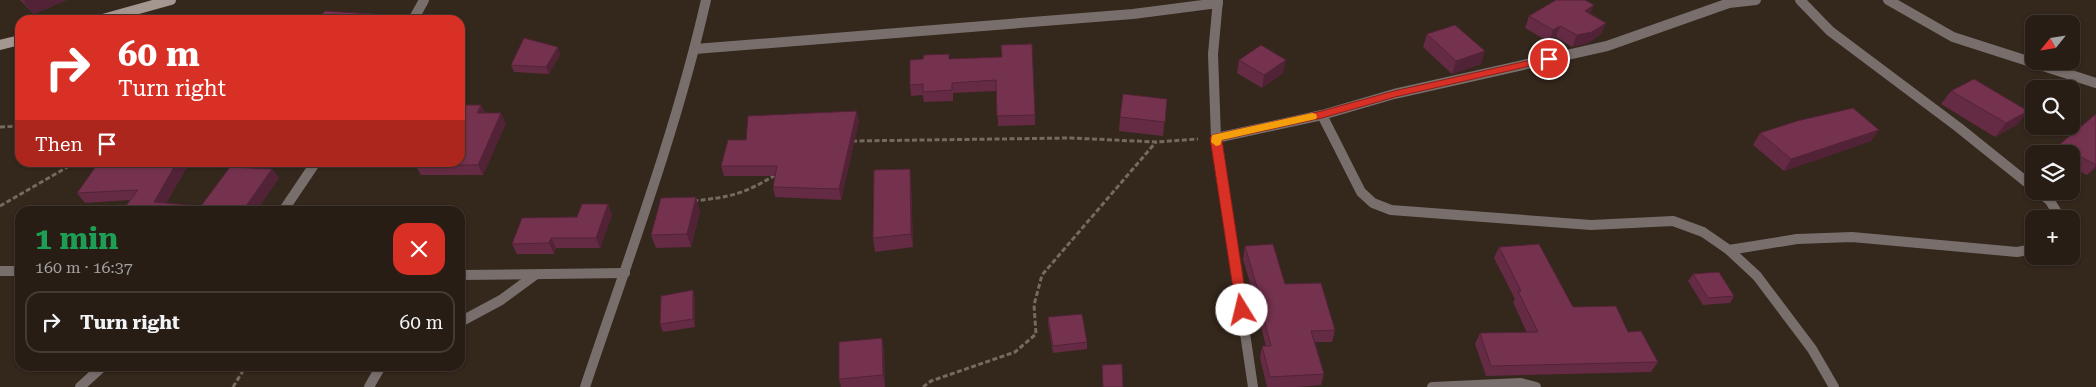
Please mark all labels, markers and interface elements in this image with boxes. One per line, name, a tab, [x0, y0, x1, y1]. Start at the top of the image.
north arrow	[2025, 15, 2080, 70]
map controls	[2025, 15, 2080, 265]
text: 60 m	[118, 34, 200, 75]
icon: right	[35, 35, 100, 100]
pin	[1528, 38, 1570, 80]
icon: arrive	[1535, 45, 1563, 73]
text: Turn right	[118, 76, 226, 101]
button: search	[2025, 80, 2080, 135]
icon: arrive	[93, 130, 121, 158]
text: Then	[35, 133, 83, 156]
button: layers	[2025, 145, 2080, 200]
button: +	[2025, 210, 2080, 265]
text: 1 min	[35, 221, 118, 256]
button: close	[393, 223, 445, 275]
text: 160 m · 16:37	[35, 258, 133, 277]
position arrow	[1215, 283, 1267, 335]
icon: right	[37, 308, 65, 336]
text: Turn right	[80, 311, 180, 334]
text: 60 m	[400, 311, 443, 334]

